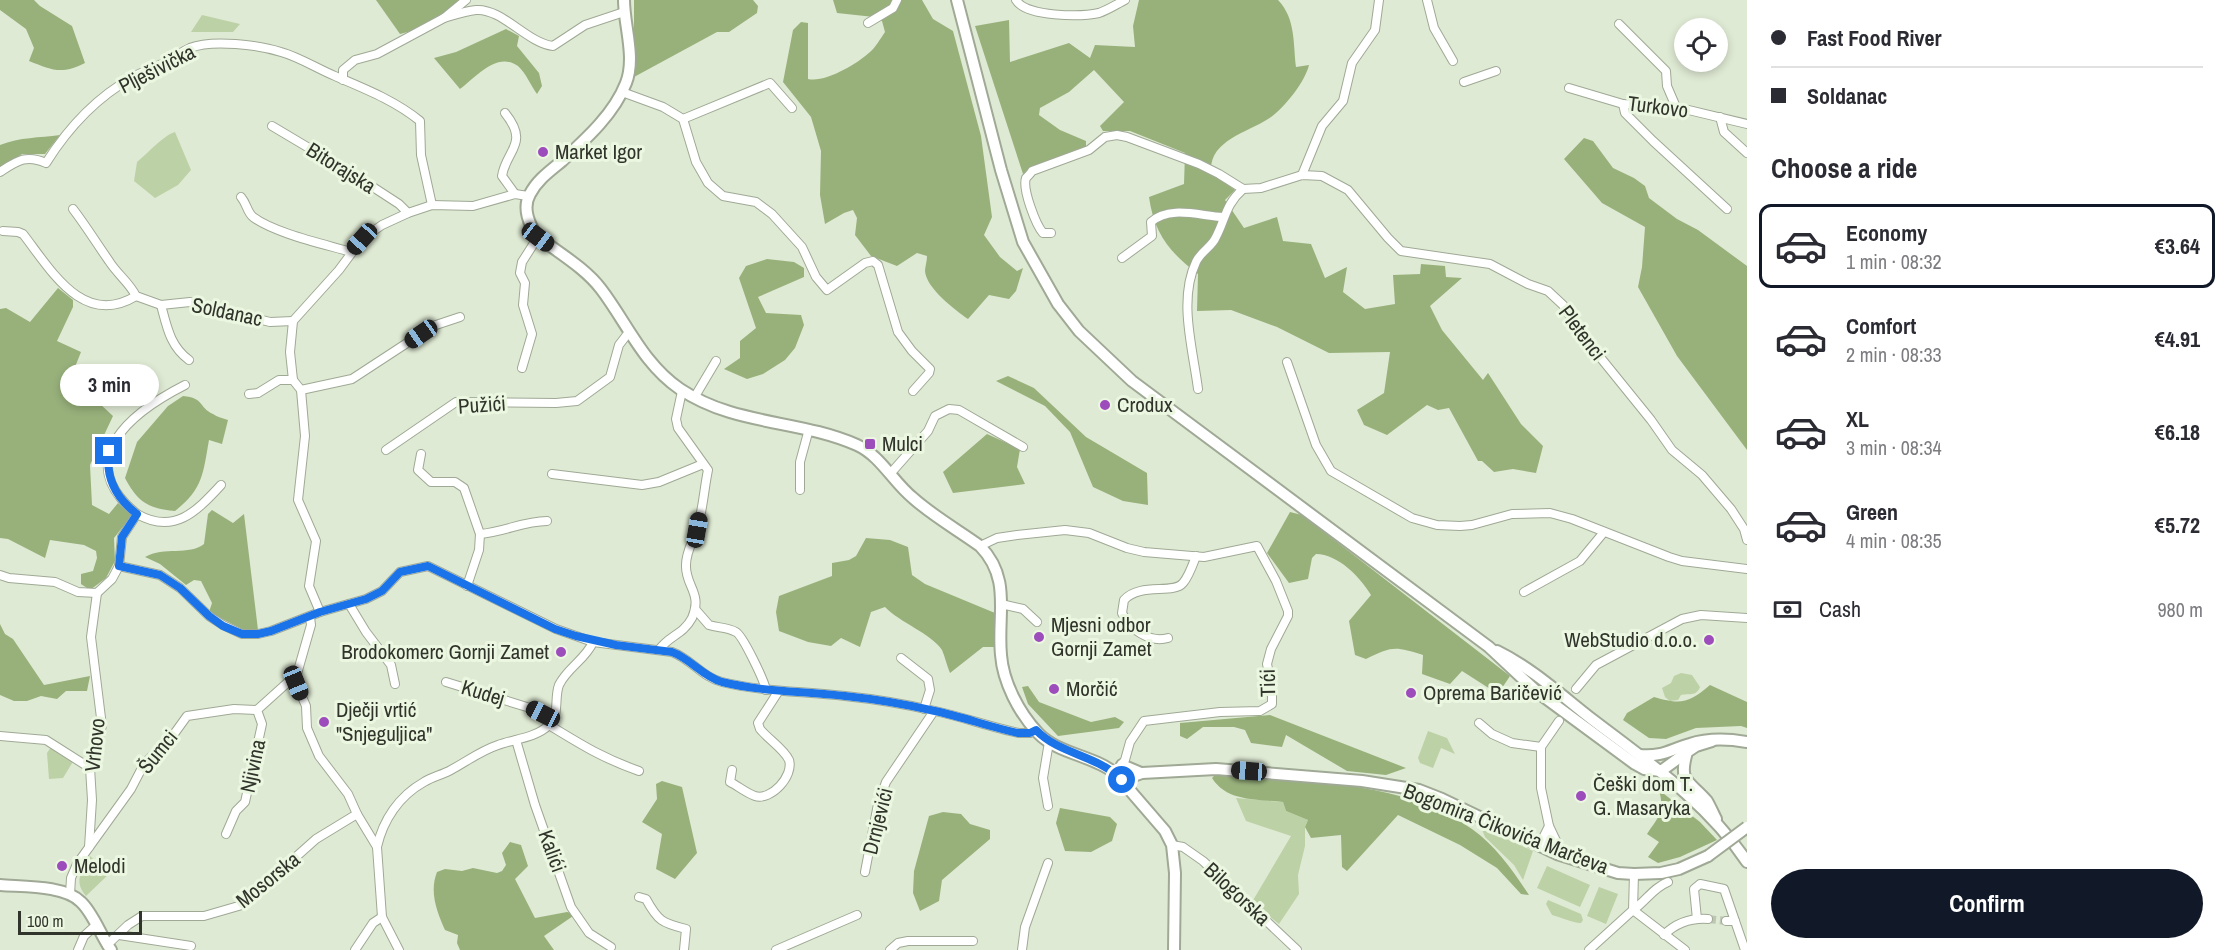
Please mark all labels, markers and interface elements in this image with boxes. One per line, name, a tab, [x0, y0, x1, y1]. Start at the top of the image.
map controls	[1674, 18, 1728, 72]
button: locate	[1674, 18, 1728, 72]
text: Fast Food River	[1807, 23, 1942, 53]
street label: Plješivička	[114, 37, 200, 100]
text: Soldanac	[1807, 81, 1887, 111]
street label: Turkovo	[1626, 88, 1690, 125]
street label: Bitorajska	[301, 135, 382, 200]
place label: Market Igor	[555, 137, 642, 166]
marker: Market Igor	[536, 145, 550, 159]
text: Choose a ride	[1771, 150, 1917, 186]
text: Economy	[1846, 218, 1927, 248]
car	[518, 219, 558, 255]
icon: car	[1774, 219, 1828, 273]
car	[343, 220, 381, 258]
text: €3.64	[2155, 231, 2200, 261]
text: 1 min · 08:32	[1846, 248, 1942, 275]
street label: Soldanac	[189, 290, 265, 333]
street label: Pletenci	[1552, 299, 1613, 366]
text: Comfort	[1846, 311, 1916, 341]
icon: car	[1774, 312, 1828, 366]
car	[401, 316, 441, 352]
text: €4.91	[2155, 324, 2200, 354]
text: 2 min · 08:33	[1846, 341, 1942, 368]
callout: 3 min	[60, 364, 158, 406]
text: 3 min	[88, 371, 131, 398]
street label: Pužići	[457, 388, 507, 421]
place label: Crodux	[1117, 390, 1173, 419]
marker: Crodux	[1098, 398, 1112, 412]
text: XL	[1846, 404, 1869, 434]
icon: car	[1774, 405, 1828, 459]
text: €6.18	[2155, 417, 2200, 447]
place label: Mulci	[882, 429, 923, 458]
text: 3 min · 08:34	[1846, 434, 1942, 461]
route end	[95, 437, 122, 464]
marker: Mulci	[863, 437, 877, 451]
text: Green	[1846, 497, 1898, 527]
icon: car	[1774, 498, 1828, 552]
text: €5.72	[2155, 510, 2200, 540]
car	[685, 511, 709, 549]
text: 4 min · 08:35	[1846, 527, 1942, 554]
icon: cash	[1771, 593, 1804, 626]
text: Cash	[1819, 594, 1861, 624]
text: 980 m	[2157, 596, 2203, 623]
place label: Mjesni odbor Gornji Zamet	[1051, 610, 1152, 663]
place label: WebStudio d.o.o.	[1564, 625, 1697, 654]
marker: Mjesni odbor Gornji Zamet	[1032, 630, 1046, 644]
marker: WebStudio d.o.o.	[1702, 633, 1716, 647]
place label: Brodokomerc Gornji Zamet	[341, 637, 549, 666]
marker: Brodokomerc Gornji Zamet	[554, 645, 568, 659]
car	[281, 663, 311, 703]
street label: Tići	[1253, 669, 1282, 697]
street label: Kudej	[458, 672, 508, 713]
place label: Morčić	[1066, 674, 1118, 703]
place label: Oprema Baričević	[1423, 678, 1562, 707]
marker: Morčić	[1047, 682, 1061, 696]
marker: Oprema Baričević	[1404, 686, 1418, 700]
place label: Dječji vrtić "Snjeguljica"	[336, 695, 432, 748]
car	[523, 698, 563, 730]
marker: Dječji vrtić "Snjeguljica"	[317, 715, 331, 729]
street label: Vrhovo	[77, 717, 112, 773]
street label: Šumci	[131, 724, 184, 780]
street label: Njivina	[233, 736, 272, 795]
car	[1230, 761, 1268, 781]
route start	[1108, 766, 1135, 793]
place label: Češki dom T. G. Masaryka	[1593, 769, 1693, 822]
street label: Bogomira Ćikovića Marčeva	[1400, 776, 1613, 881]
street label: Drnjevići	[855, 784, 900, 857]
marker: Češki dom T. G. Masaryka	[1574, 789, 1588, 803]
street label: Kalići	[531, 826, 573, 876]
street label: Mosorska	[230, 845, 306, 914]
place label: Melodi	[74, 851, 126, 880]
street label: Bilogorska	[1198, 855, 1277, 932]
marker: Melodi	[55, 859, 69, 873]
button: Confirm	[1771, 869, 2203, 938]
scale bar	[18, 908, 142, 936]
text: 100 m	[27, 910, 63, 932]

